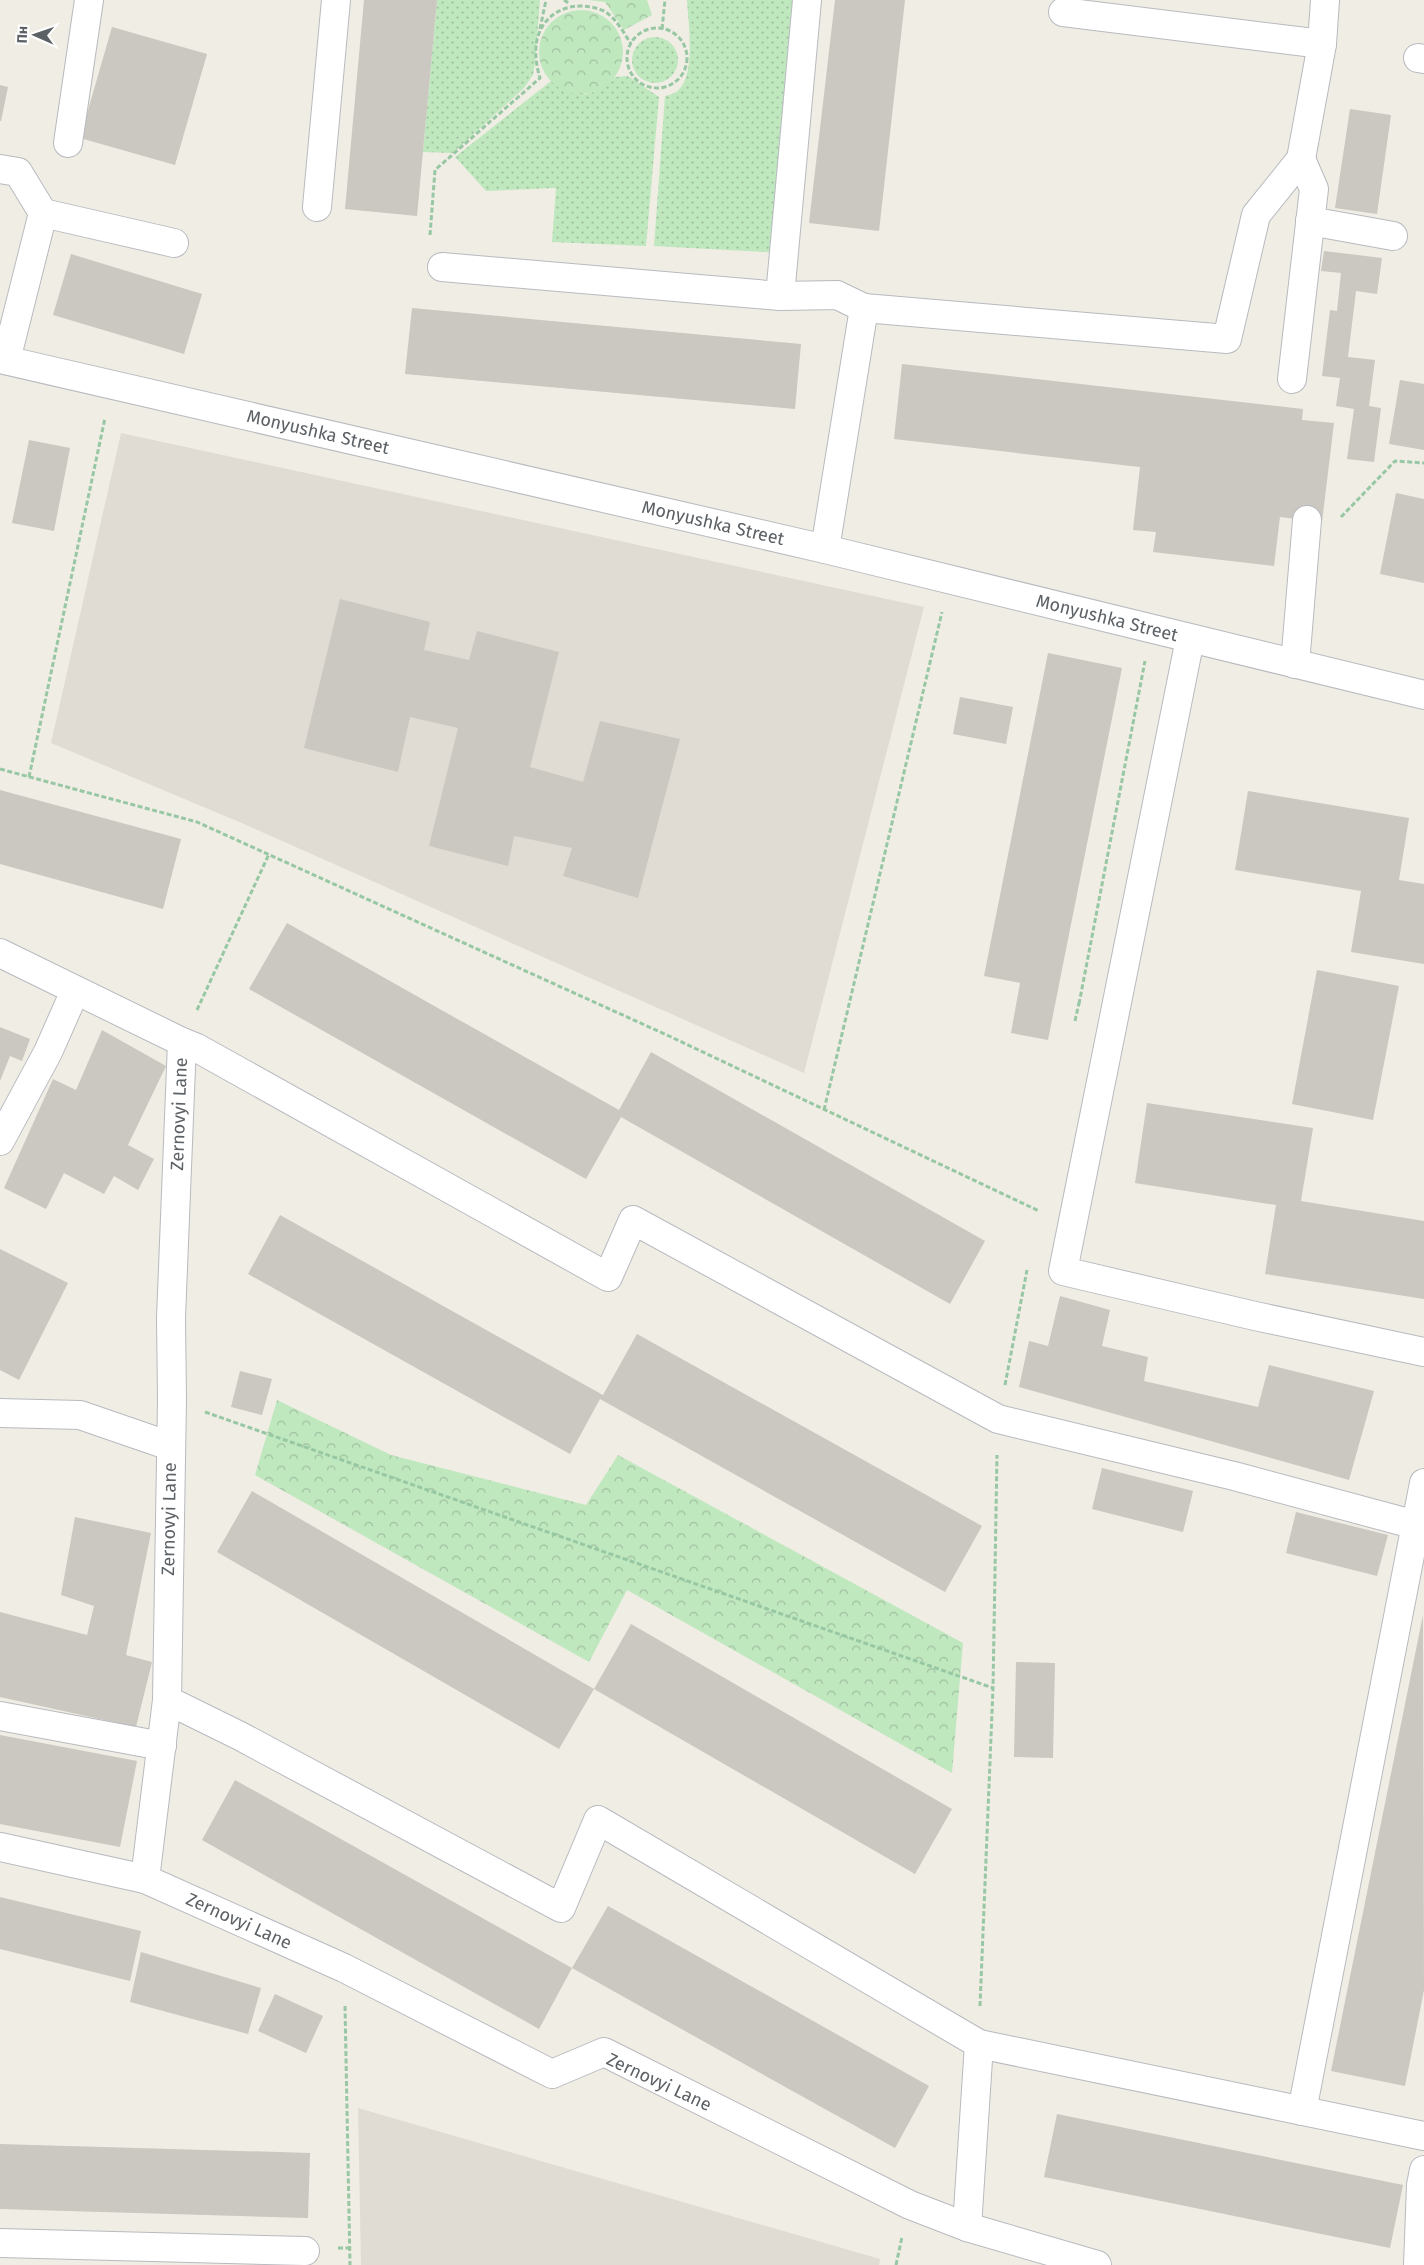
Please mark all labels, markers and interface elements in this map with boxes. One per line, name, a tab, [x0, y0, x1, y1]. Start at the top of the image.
north arrow	[10, 10, 60, 60]
text: Пн	[14, 26, 31, 44]
street label: Monyushka Street	[245, 405, 392, 459]
street label: Monyushka Street	[640, 496, 787, 550]
street label: Monyushka Street	[1034, 590, 1181, 646]
street label: Zernovyi Lane	[166, 1057, 192, 1171]
street label: Zernovyi Lane	[157, 1462, 181, 1576]
street label: Zernovyi Lane	[183, 1888, 295, 1954]
street label: Zernovyi Lane	[603, 2048, 715, 2116]

